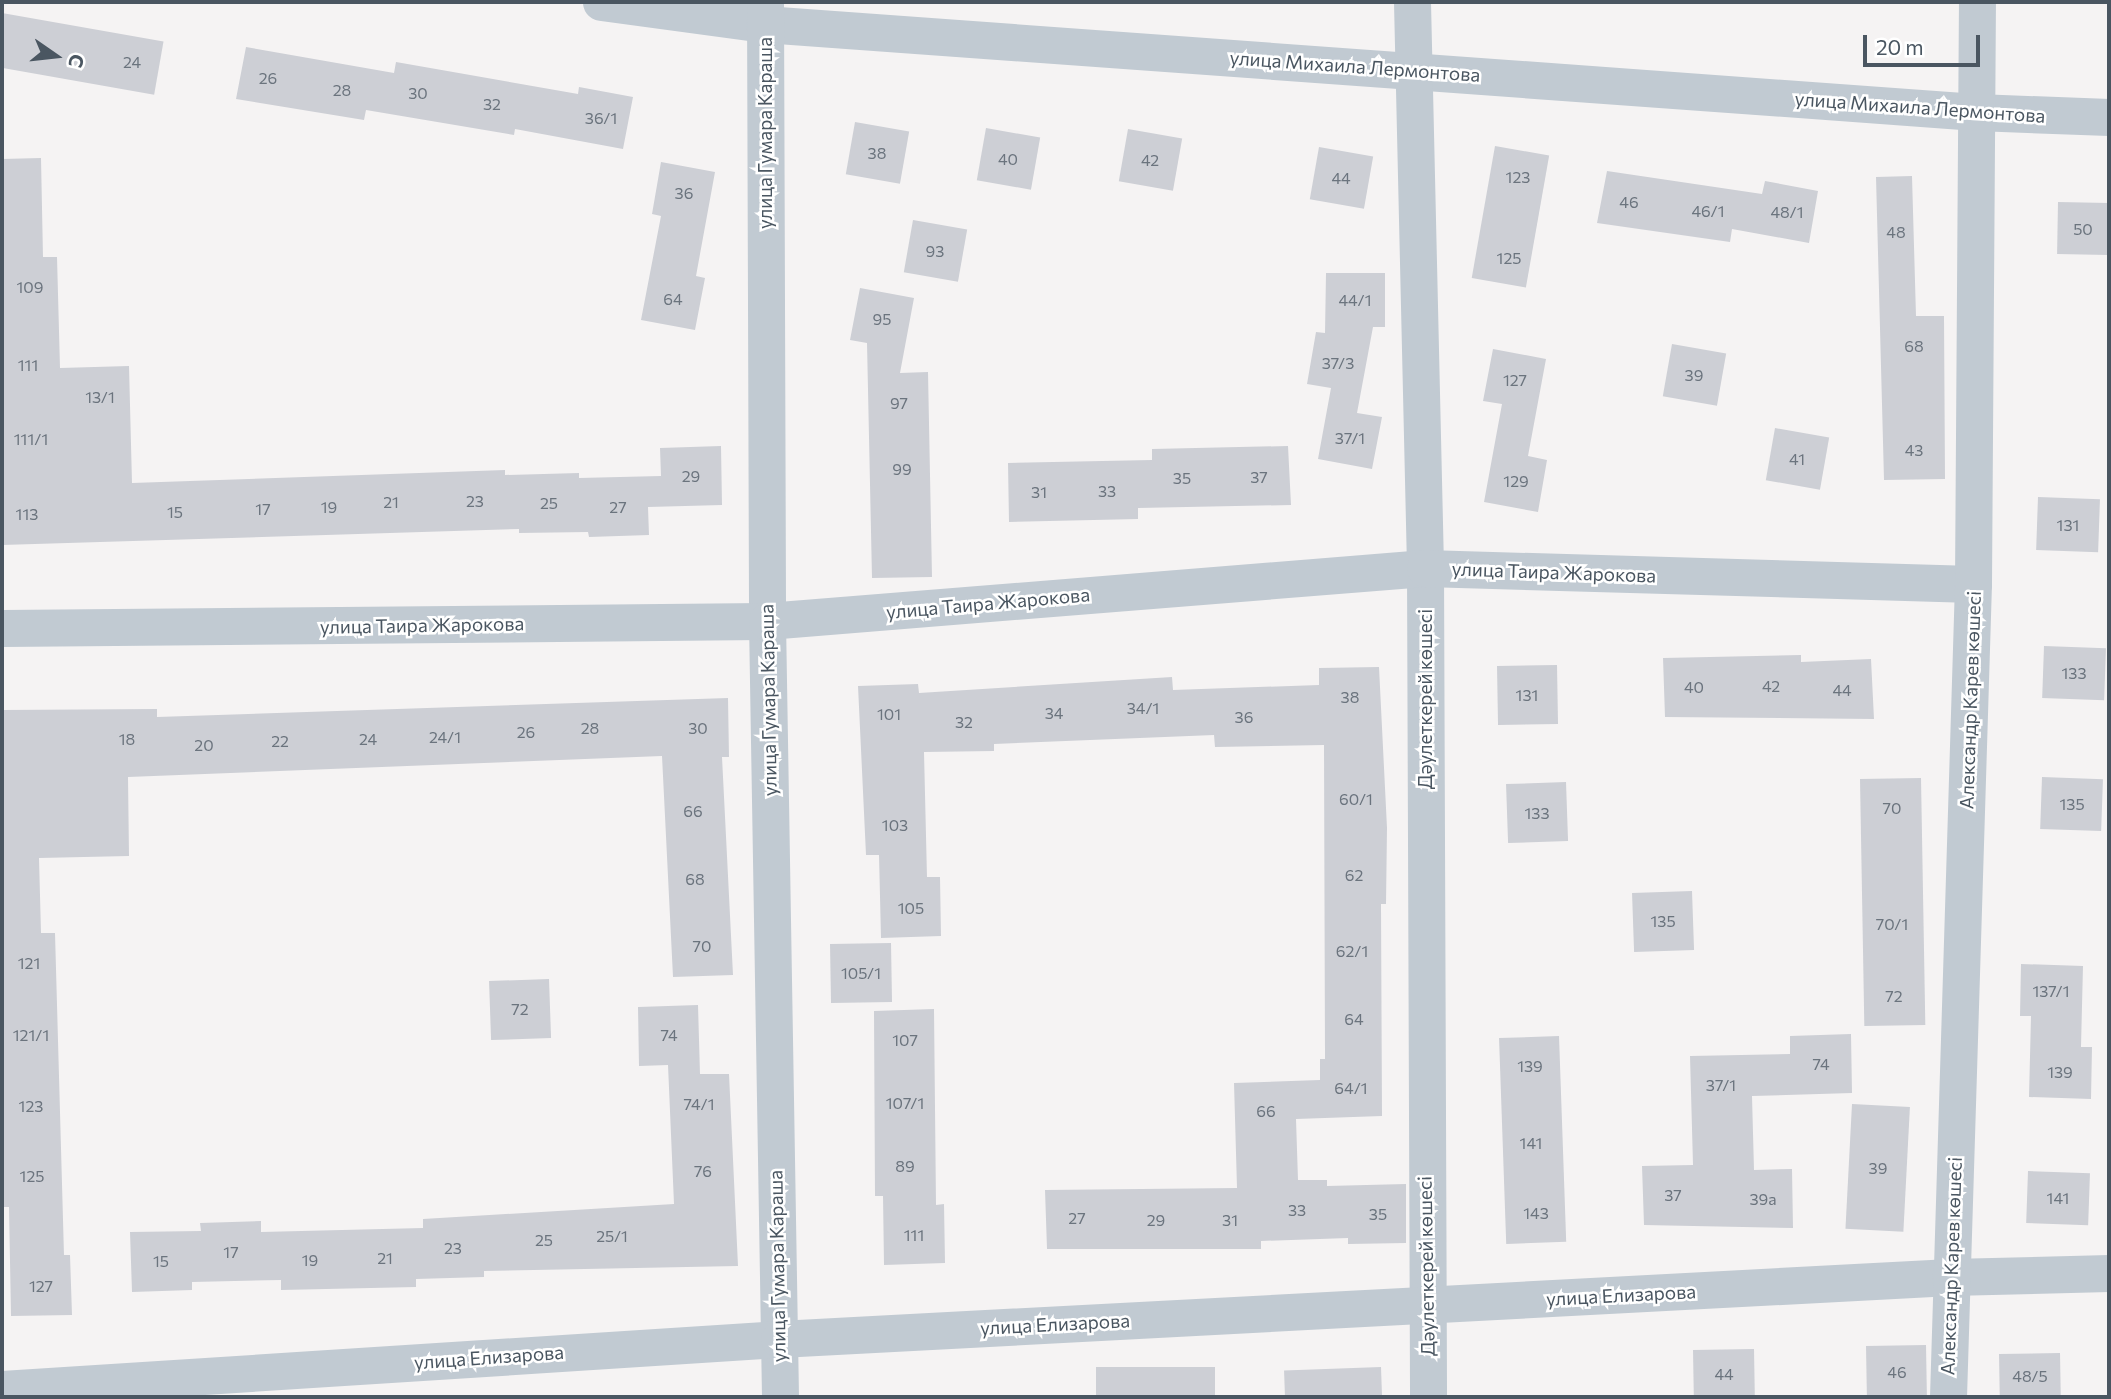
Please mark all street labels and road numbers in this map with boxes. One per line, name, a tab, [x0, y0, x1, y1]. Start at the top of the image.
street label: улица Гумара Караша	[754, 37, 776, 229]
street label: улица Михаила Лермонтова	[1229, 46, 1481, 86]
street label: улица Михаила Лермонтова	[1794, 87, 2046, 127]
street label: улица Таира Жарокова	[1451, 557, 1657, 587]
street label: улица Таира Жарокова	[885, 583, 1091, 623]
street label: Александр Карев көшесі	[1955, 590, 1985, 810]
street label: улица Гумара Караша	[755, 604, 781, 796]
street label: Дәулеткерей көшесі	[1414, 609, 1436, 789]
street label: улица Таира Жарокова	[320, 612, 524, 638]
street label: Александр Карев көшесі	[1936, 1156, 1966, 1376]
street label: улица Гумара Караша	[764, 1170, 790, 1362]
street label: Дәулеткерей көшесі	[1413, 1176, 1439, 1356]
street label: улица Елизарова	[1545, 1280, 1697, 1310]
street label: улица Елизарова	[979, 1309, 1131, 1339]
street label: улица Елизарова	[413, 1340, 565, 1374]

